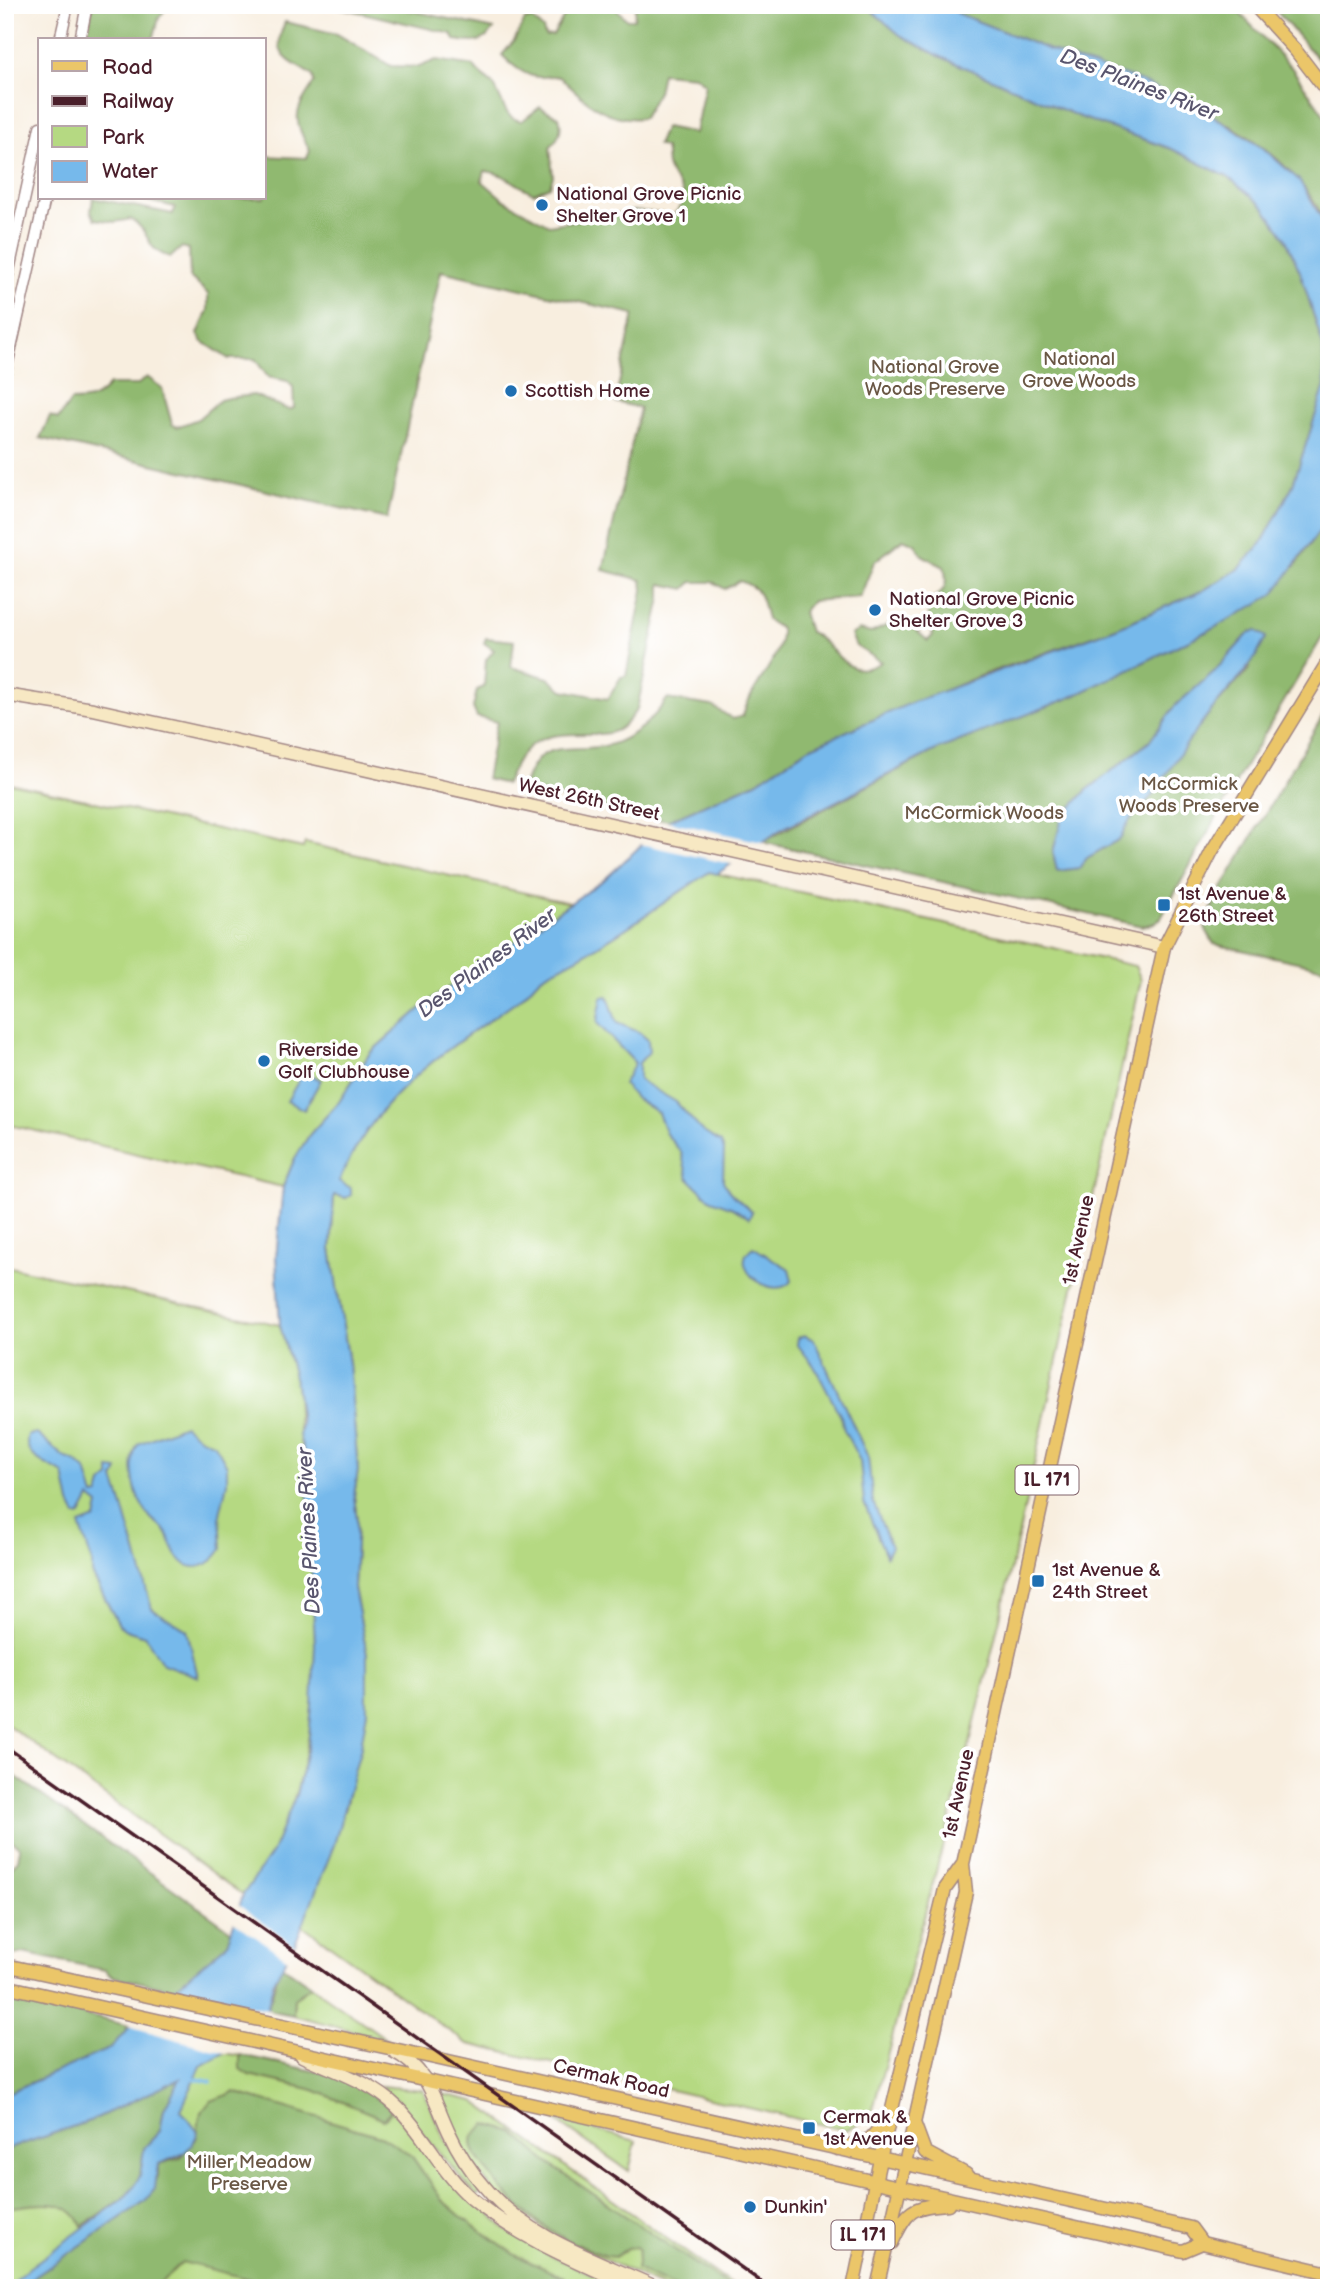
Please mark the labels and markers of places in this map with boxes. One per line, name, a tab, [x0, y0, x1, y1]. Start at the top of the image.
place label: National Grove Picnic Shelter Grove 1	[556, 183, 741, 228]
marker: National Grove Picnic Shelter Grove 1	[534, 197, 550, 213]
place label: Scottish Home	[525, 380, 650, 403]
marker: Scottish Home	[503, 383, 519, 399]
place label: National Grove Picnic Shelter Grove 3	[889, 588, 1074, 633]
marker: National Grove Picnic Shelter Grove 3	[867, 602, 883, 618]
place label: 1st Avenue & 26th Street	[1178, 883, 1287, 928]
marker: 1st Avenue & 26th Street	[1156, 897, 1172, 913]
place label: Riverside Golf Clubhouse	[278, 1039, 410, 1084]
marker: Riverside Golf Clubhouse	[256, 1053, 272, 1069]
place label: 1st Avenue & 24th Street	[1052, 1559, 1161, 1604]
marker: 1st Avenue & 24th Street	[1030, 1573, 1046, 1589]
place label: Cermak & 1st Avenue	[823, 2106, 915, 2151]
marker: Cermak & 1st Avenue	[801, 2120, 817, 2136]
place label: Dunkin'	[764, 2196, 828, 2219]
marker: Dunkin'	[742, 2199, 758, 2215]

